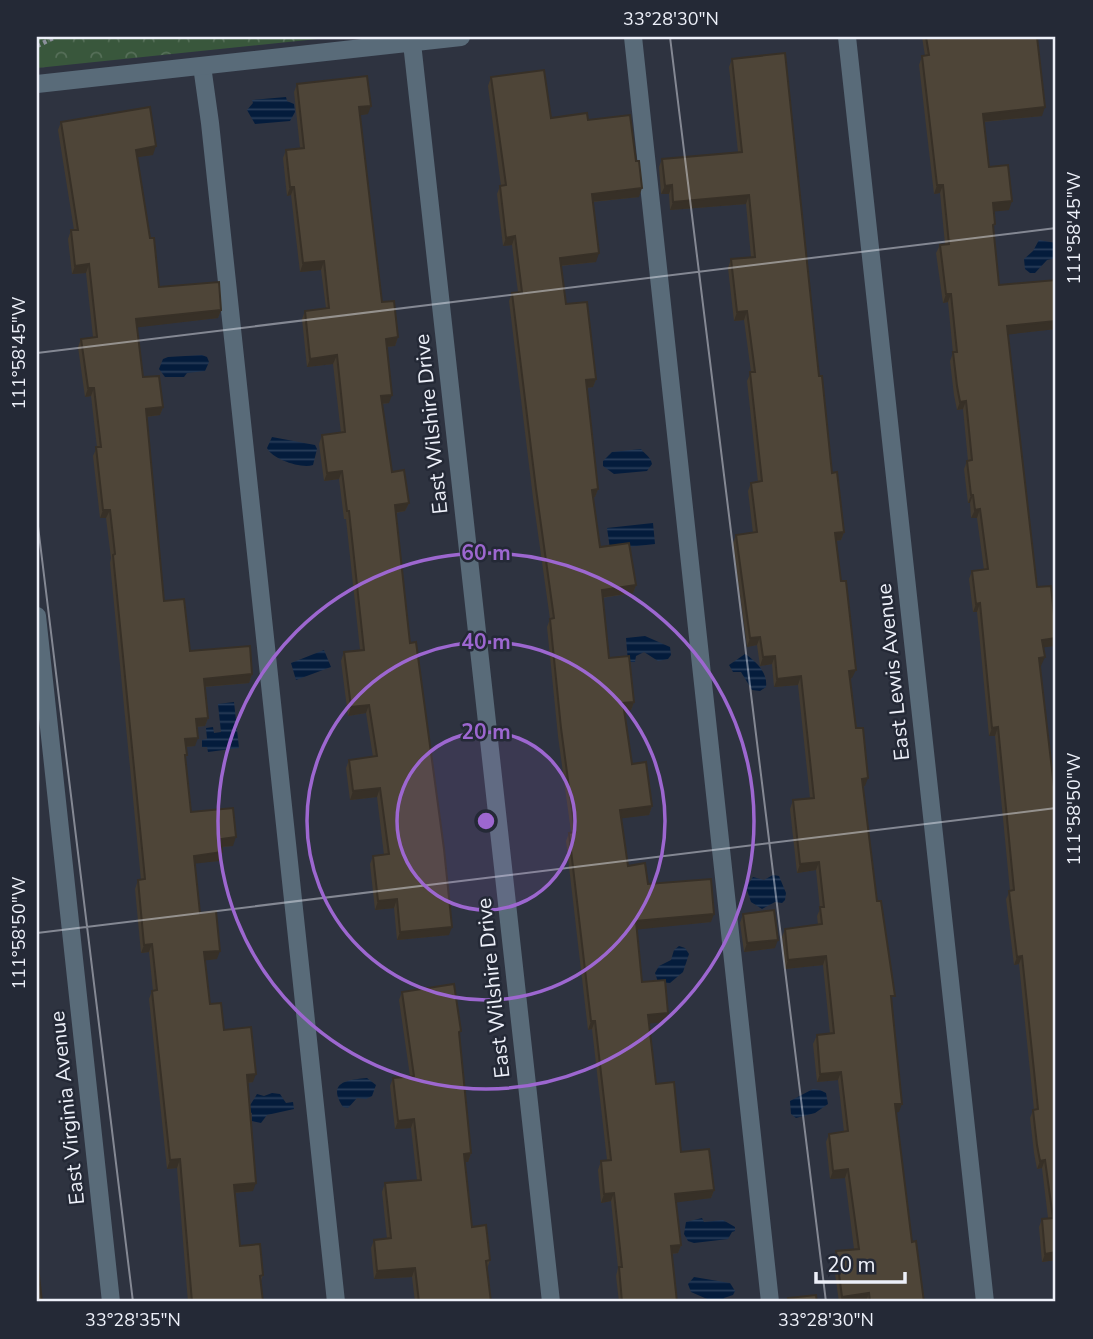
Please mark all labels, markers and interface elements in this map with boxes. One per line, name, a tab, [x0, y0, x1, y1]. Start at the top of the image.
text: 33°28'30"N	[623, 7, 719, 31]
text: 111°58'45"W	[1062, 171, 1086, 285]
text: 111°58'45"W	[7, 296, 31, 410]
street label: East Wilshire Drive	[408, 333, 454, 515]
text: 60 m	[461, 539, 511, 567]
street label: East Lewis Avenue	[870, 582, 916, 762]
text: 40 m	[461, 628, 511, 656]
text: 20 m	[461, 718, 511, 746]
text: 111°58'50"W	[1062, 752, 1086, 866]
centre of rings	[474, 809, 498, 833]
text: 111°58'50"W	[7, 876, 31, 990]
street label: East Wilshire Drive	[470, 897, 516, 1079]
street label: East Virginia Avenue	[43, 1010, 91, 1206]
scale bar	[816, 1241, 906, 1285]
text: 20 m	[827, 1251, 876, 1279]
text: 33°28'35"N	[85, 1308, 181, 1332]
text: 33°28'30"N	[778, 1308, 874, 1332]

